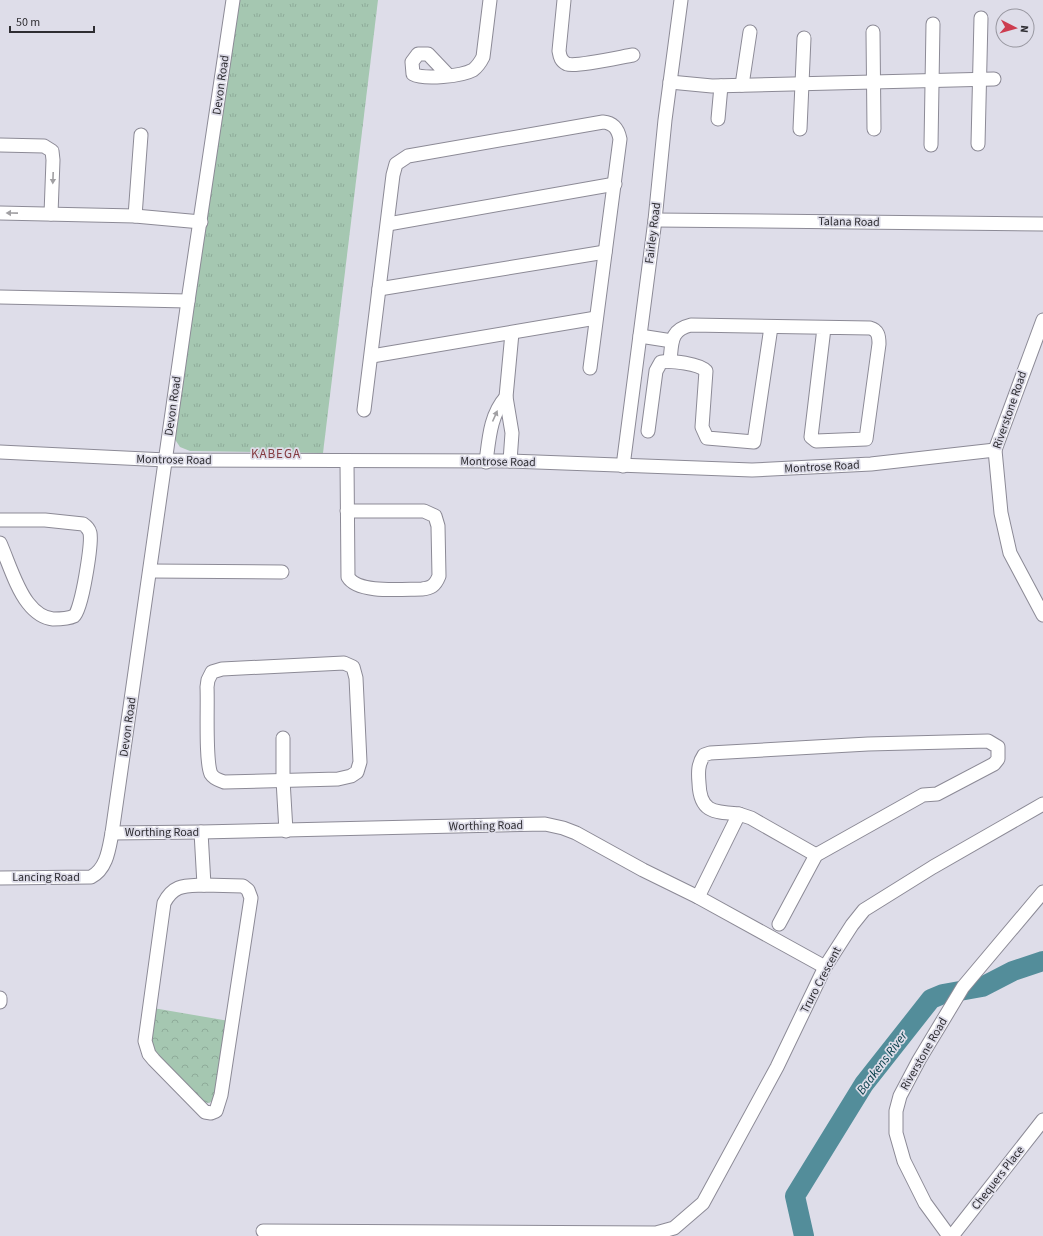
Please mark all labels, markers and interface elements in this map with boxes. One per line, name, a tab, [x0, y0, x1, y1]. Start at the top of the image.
scale bar	[10, 8, 94, 34]
north arrow	[995, 8, 1035, 48]
text: 50 m	[16, 14, 40, 31]
text: N	[1017, 25, 1032, 33]
street label: Devon Road	[208, 54, 234, 116]
one-way arrow	[49, 172, 56, 184]
street label: Fairley Road	[641, 201, 665, 265]
one-way arrow	[5, 210, 18, 216]
street label: Talana Road	[818, 213, 880, 231]
street label: Riverstone Road	[989, 369, 1031, 451]
street label: Devon Road	[160, 375, 186, 437]
one-way arrow	[492, 411, 498, 422]
district label: KABEGA	[251, 445, 301, 463]
street label: Montrose Road	[136, 451, 212, 469]
street label: Montrose Road	[460, 453, 536, 471]
street label: Montrose Road	[784, 457, 860, 477]
street label: Devon Road	[115, 696, 141, 758]
street label: Worthing Road	[449, 817, 523, 835]
street label: Worthing Road	[125, 824, 199, 841]
street label: Lancing Road	[12, 869, 80, 886]
street label: Truro Crescent	[796, 944, 846, 1016]
street label: Riverstone Road	[896, 1015, 952, 1093]
water label: Baakens River	[852, 1027, 912, 1098]
street label: Chequers Place	[968, 1142, 1028, 1214]

